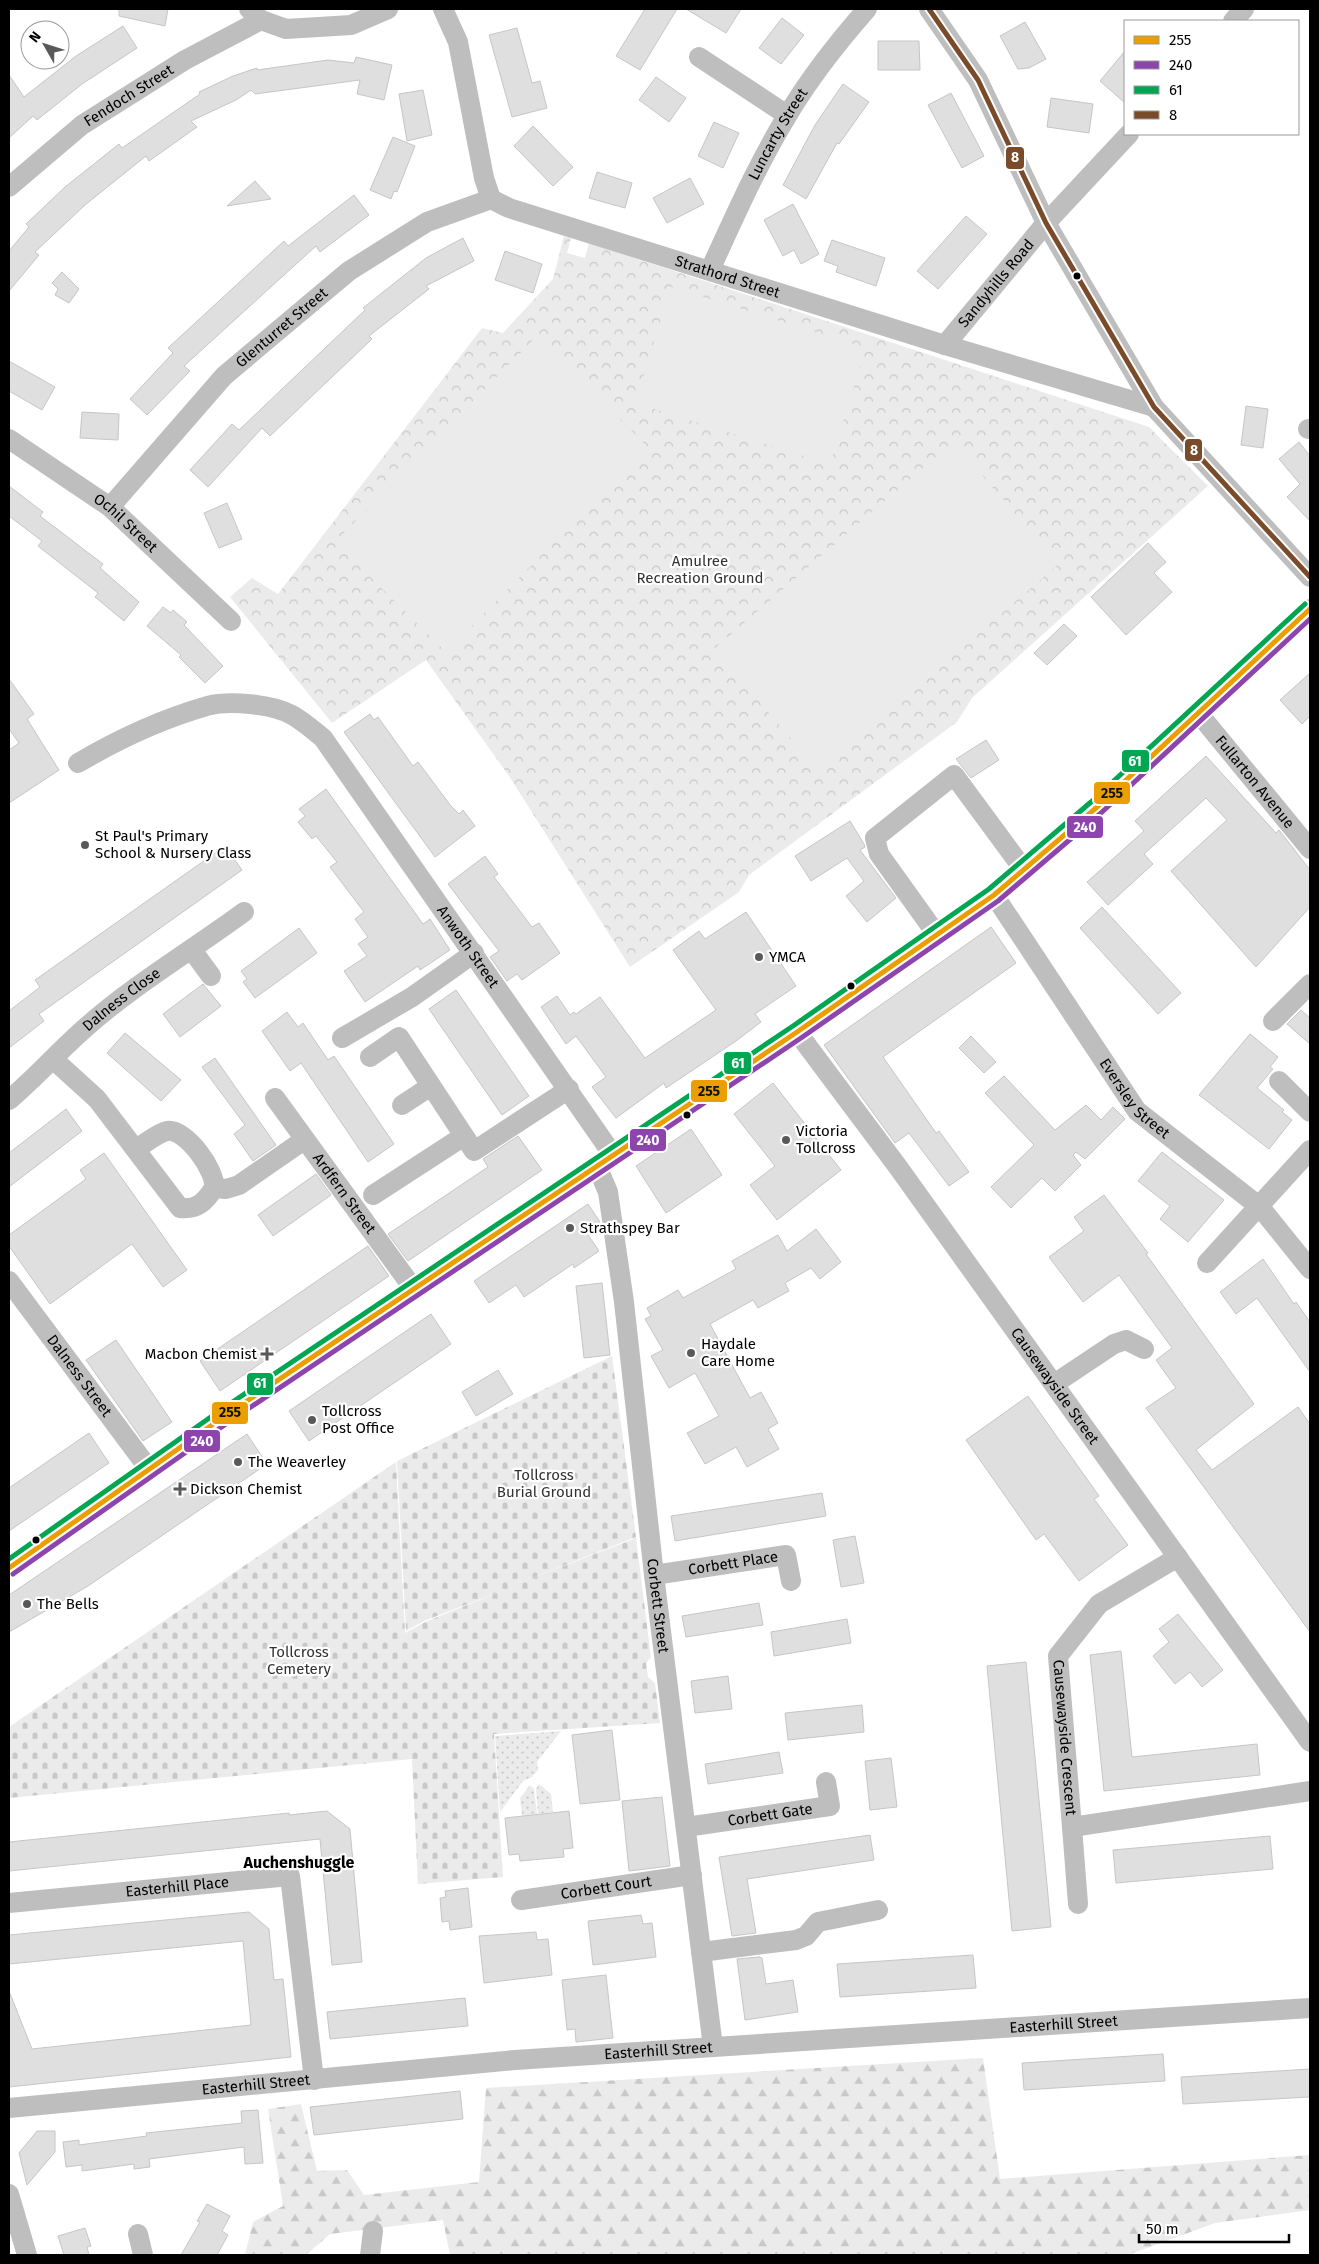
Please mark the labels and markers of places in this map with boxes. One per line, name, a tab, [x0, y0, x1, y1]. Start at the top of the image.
unlabelled marker	[1072, 271, 1082, 281]
place label: St Paul's Primary School & Nursery Class	[95, 827, 251, 862]
marker: St Paul's Primary School & Nursery Class	[79, 839, 91, 851]
place label: YMCA	[769, 948, 806, 966]
marker: YMCA	[753, 951, 765, 963]
unlabelled marker	[846, 981, 856, 991]
unlabelled marker	[682, 1110, 692, 1120]
place label: Victoria Tollcross	[796, 1122, 856, 1157]
marker: Victoria Tollcross	[780, 1134, 792, 1146]
place label: Strathspey Bar	[580, 1219, 680, 1237]
marker: Strathspey Bar	[564, 1222, 576, 1234]
place label: Haydale Care Home	[701, 1335, 775, 1370]
place label: Macbon Chemist	[145, 1345, 258, 1363]
marker: Haydale Care Home	[685, 1347, 697, 1359]
marker: Macbon Chemist	[261, 1348, 273, 1360]
place label: Tollcross Post Office	[322, 1402, 395, 1437]
marker: Tollcross Post Office	[306, 1414, 318, 1426]
place label: The Weaverley	[248, 1453, 347, 1471]
marker: The Weaverley	[232, 1456, 244, 1468]
place label: Dickson Chemist	[190, 1480, 303, 1498]
marker: Dickson Chemist	[174, 1483, 186, 1495]
unlabelled marker	[31, 1535, 41, 1545]
place label: The Bells	[37, 1595, 99, 1613]
marker: The Bells	[21, 1598, 33, 1610]

